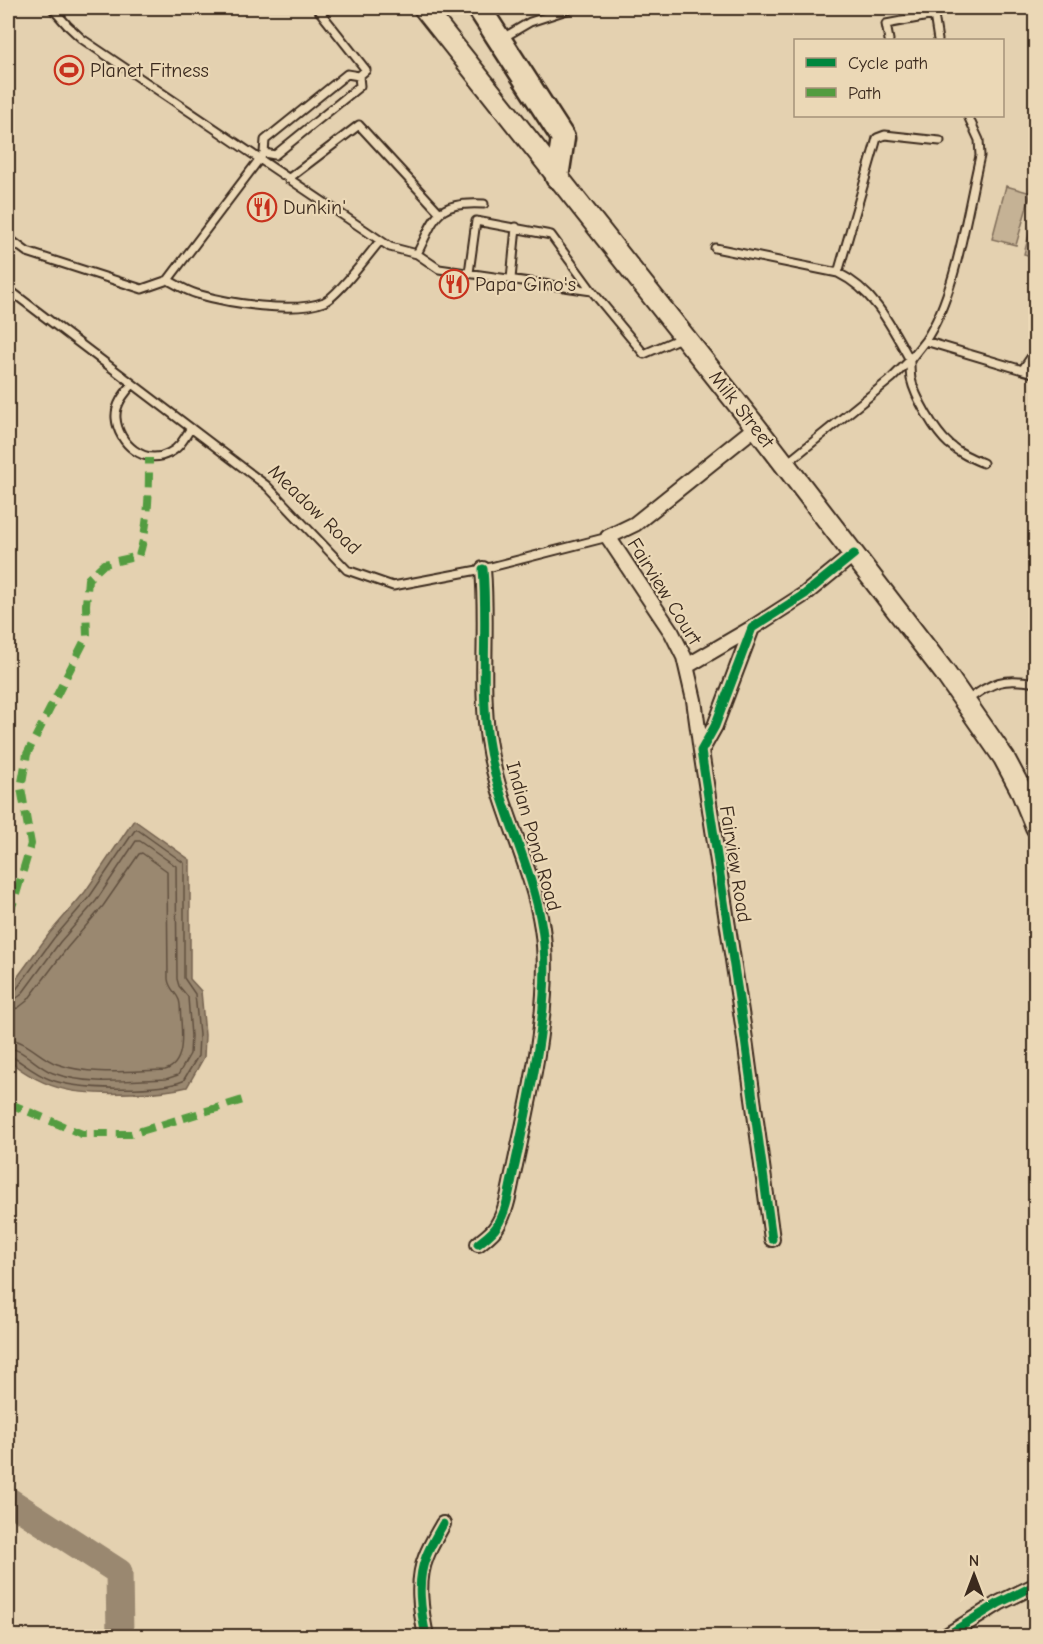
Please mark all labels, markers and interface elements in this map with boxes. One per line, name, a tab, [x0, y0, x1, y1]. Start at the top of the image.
legend	[794, 39, 1004, 117]
text: Cycle path	[848, 53, 928, 74]
sports icon: Planet Fitness	[53, 54, 85, 86]
place label: Planet Fitness	[90, 59, 209, 82]
text: Path	[848, 83, 881, 104]
restaurant icon: Dunkin'	[246, 191, 278, 223]
place label: Dunkin'	[283, 196, 346, 219]
restaurant icon: Papa Gino's	[438, 268, 470, 300]
place label: Papa Gino's	[475, 273, 576, 296]
street label: Milk Street	[704, 366, 780, 454]
street label: Meadow Road	[264, 459, 366, 559]
street label: Fairview Court	[623, 534, 707, 650]
street label: Indian Pond Road	[501, 759, 566, 914]
street label: Fairview Road	[715, 804, 756, 924]
north arrow	[944, 1545, 1004, 1605]
text: N	[969, 1552, 979, 1570]

